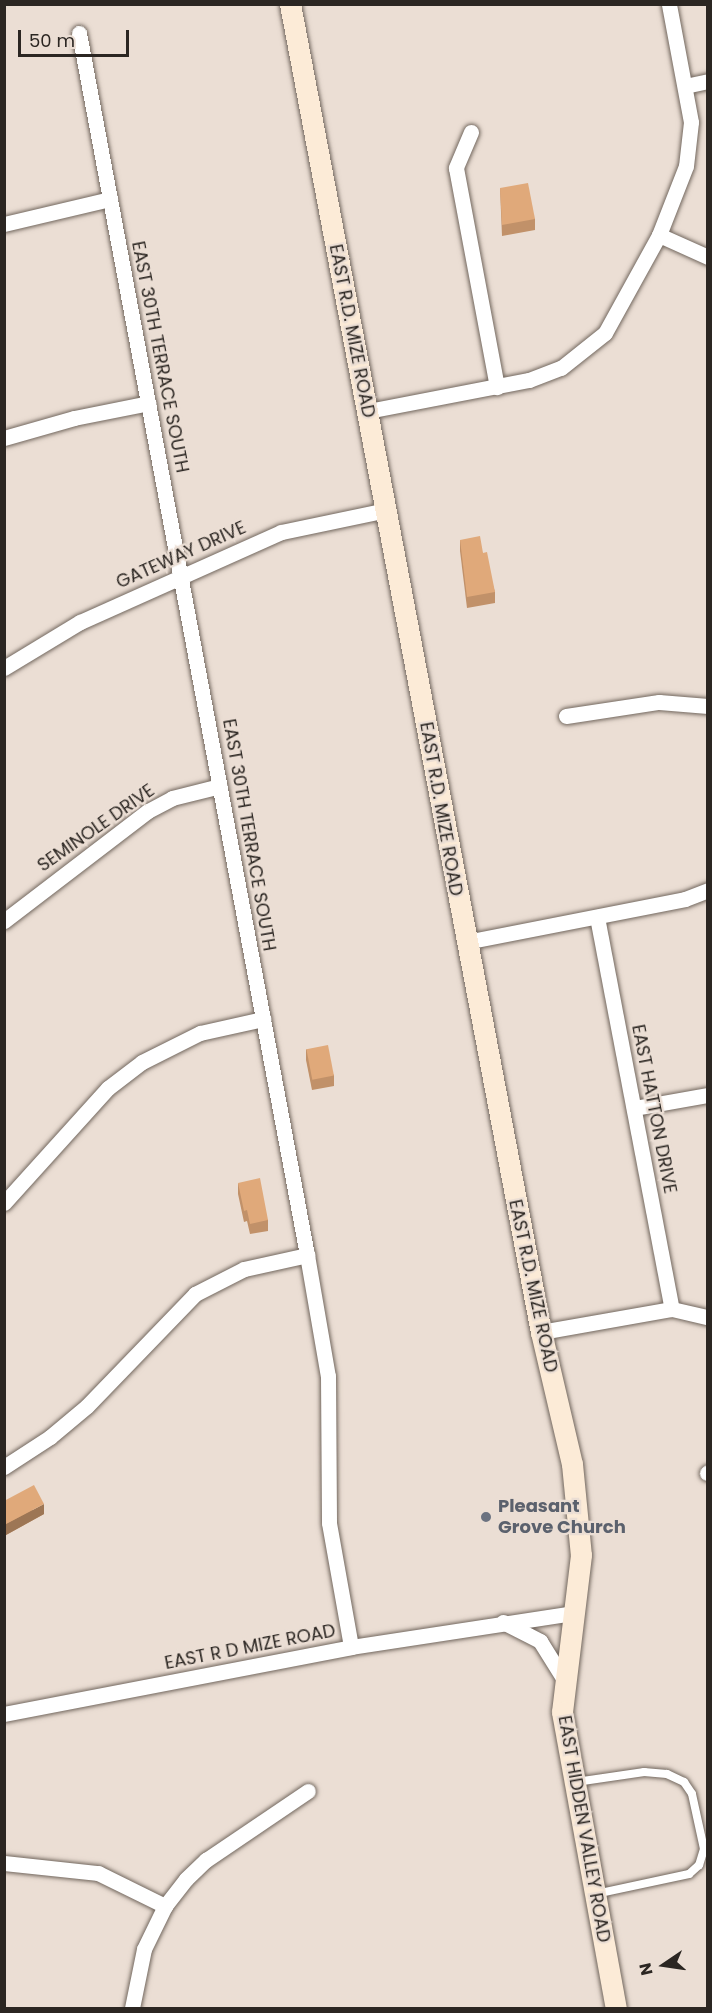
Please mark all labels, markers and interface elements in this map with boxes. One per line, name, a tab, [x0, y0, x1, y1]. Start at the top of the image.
scale bar	[21, 18, 132, 56]
text: 50 m	[29, 28, 75, 53]
street label: EAST 30TH TERRACE SOUTH	[127, 239, 193, 475]
street label: EAST R.D. MIZE ROAD	[325, 242, 379, 420]
street label: GATEWAY DRIVE	[113, 517, 249, 593]
street label: EAST 30TH TERRACE SOUTH	[218, 717, 280, 953]
street label: EAST R.D. MIZE ROAD	[415, 720, 467, 898]
street label: SEMINOLE DRIVE	[33, 780, 159, 876]
street label: EAST HATTON DRIVE	[627, 1023, 681, 1195]
street label: EAST R.D. MIZE ROAD	[504, 1198, 562, 1374]
place label: Pleasant Grove Church	[498, 1496, 626, 1538]
marker: Pleasant Grove Church	[479, 1510, 493, 1524]
street label: EAST R D MIZE ROAD	[163, 1620, 337, 1674]
street label: EAST HIDDEN VALLEY ROAD	[553, 1714, 615, 1944]
north arrow	[634, 1935, 694, 1995]
text: N	[633, 1961, 659, 1978]

